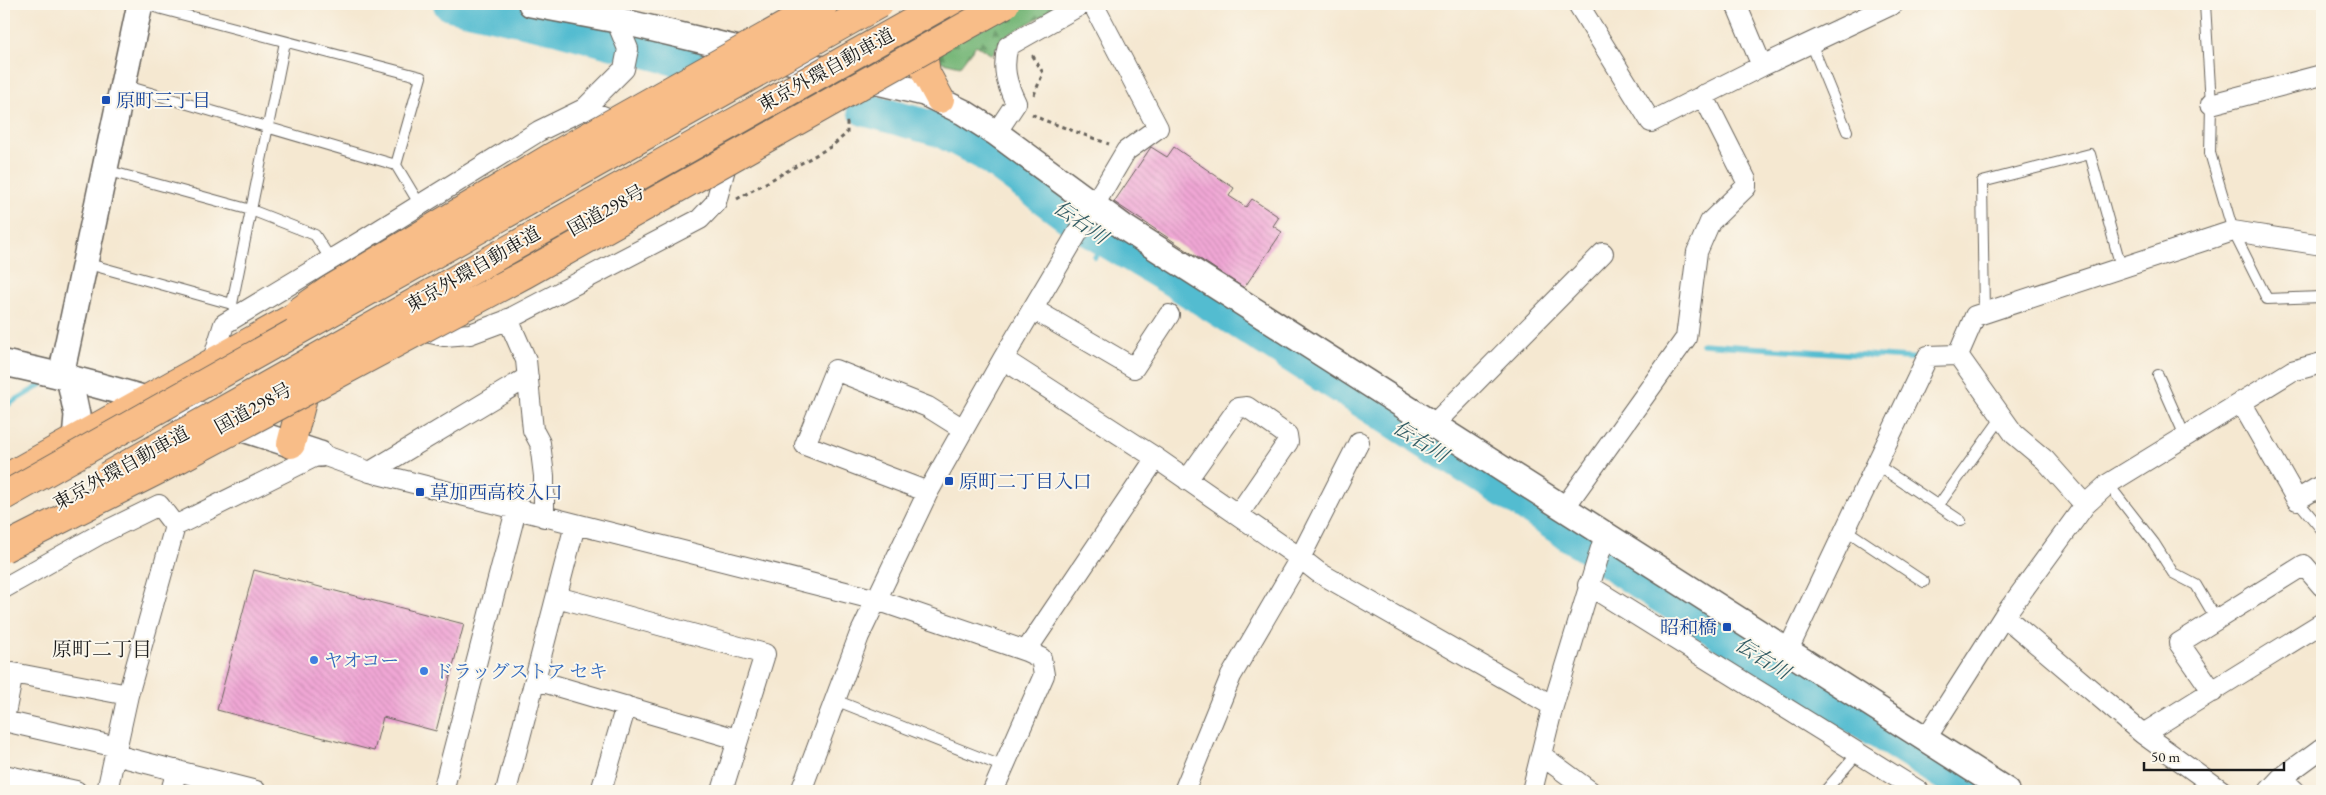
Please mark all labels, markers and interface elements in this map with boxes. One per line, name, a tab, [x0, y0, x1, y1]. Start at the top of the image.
street label: 東京外環自動車道	[753, 22, 899, 118]
place label: 原町三丁目	[116, 88, 211, 113]
marker: 原町三丁目	[100, 94, 112, 106]
street label: 国道298号	[563, 179, 649, 241]
water label: 伝右川	[1049, 194, 1115, 251]
street label: 東京外環自動車道	[401, 220, 545, 318]
street label: 国道298号	[210, 377, 296, 439]
water label: 伝右川	[1389, 414, 1455, 469]
street label: 東京外環自動車道	[48, 420, 194, 516]
place label: 原町二丁目入口	[959, 469, 1092, 494]
marker: 原町二丁目入口	[943, 475, 955, 487]
place label: 草加西高校入口	[430, 480, 563, 505]
marker: 草加西高校入口	[414, 486, 426, 498]
place label: 昭和橋	[1660, 615, 1717, 640]
marker: 昭和橋	[1721, 621, 1733, 633]
water label: 伝右川	[1731, 631, 1797, 686]
district label: 原町二丁目	[52, 636, 152, 662]
place label: ヤオコー	[324, 648, 399, 673]
marker: ヤオコー	[308, 654, 320, 666]
place label: ドラッグストア セキ	[434, 659, 608, 684]
marker: ドラッグストア セキ	[418, 665, 430, 677]
scale bar	[2144, 740, 2284, 772]
text: 50 m	[2151, 747, 2180, 766]

